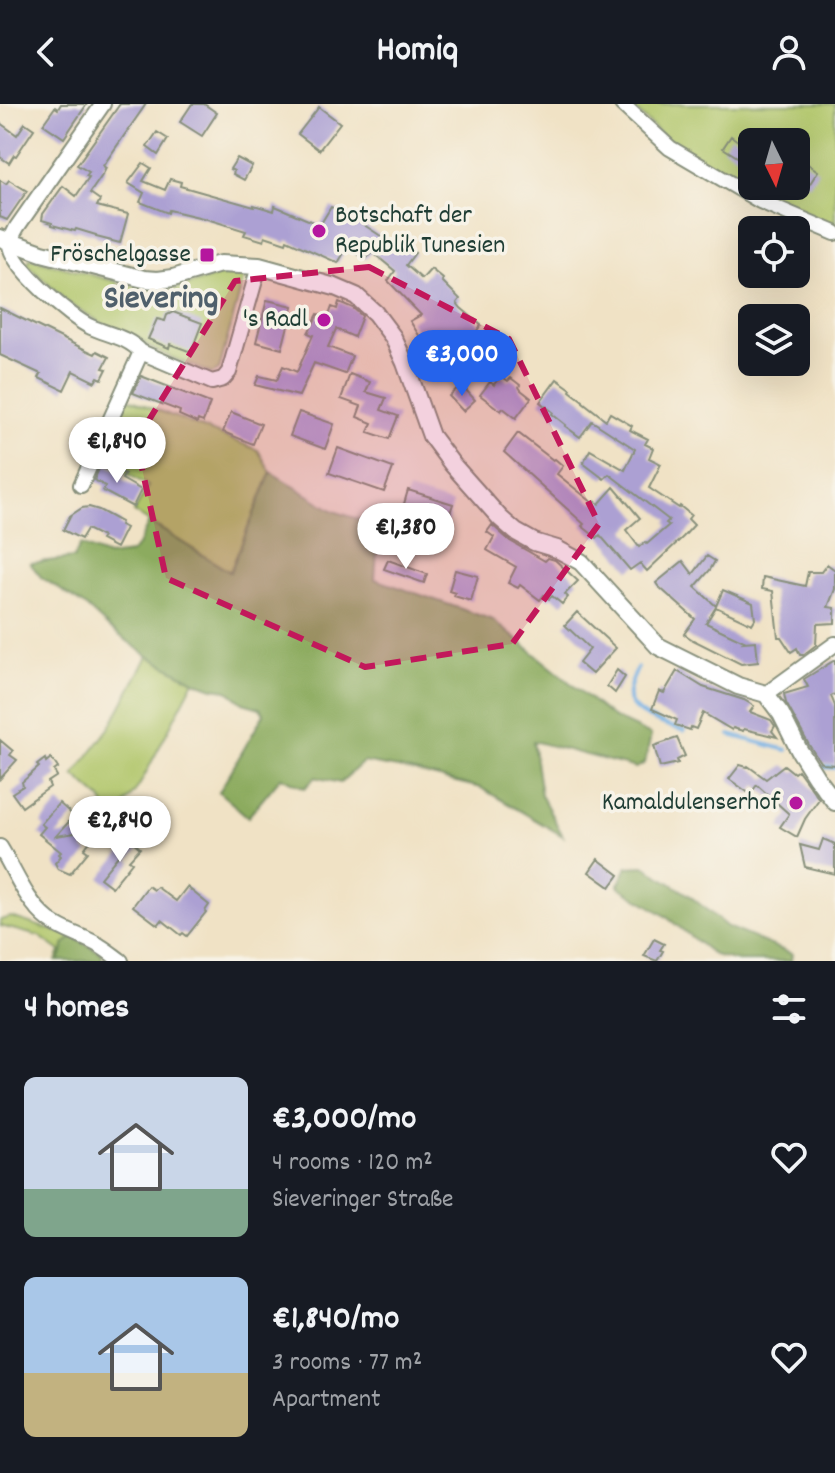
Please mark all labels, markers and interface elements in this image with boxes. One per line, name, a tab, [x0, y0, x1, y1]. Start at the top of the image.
text: Homiq	[377, 26, 458, 78]
icon: back	[24, 30, 68, 74]
icon: person	[767, 30, 811, 74]
north arrow	[738, 128, 810, 200]
map controls	[738, 128, 810, 376]
place label: Botschaft der Republik Tunesien	[335, 198, 505, 265]
button: locate	[738, 216, 810, 288]
marker: Botschaft der Republik Tunesien	[310, 222, 328, 240]
place label: Fröschelgasse	[50, 237, 191, 274]
marker: Fröschelgasse	[198, 246, 216, 264]
district label: Sievering	[104, 276, 218, 325]
place label: 's Radl	[243, 302, 308, 339]
button: layers	[738, 304, 810, 376]
marker: 's Radl	[315, 311, 333, 329]
pin: €3,000	[397, 330, 527, 398]
text: €3,000	[425, 337, 499, 374]
pin: €1,840	[52, 417, 182, 485]
text: €1,840	[87, 424, 147, 461]
pin: €1,380	[341, 503, 471, 571]
text: €1,380	[375, 510, 437, 547]
place label: Kamaldulenserhof	[602, 785, 781, 822]
marker: Kamaldulenserhof	[787, 794, 805, 812]
pin: €2,840	[55, 796, 185, 864]
text: €2,840	[87, 803, 153, 840]
text: 4 homes	[24, 985, 129, 1034]
icon: filters	[767, 987, 811, 1031]
text: €3,000/mo	[272, 1096, 416, 1145]
icon: home	[88, 1109, 184, 1205]
icon: heart	[767, 1135, 811, 1179]
text: 4 rooms · 120 m²	[272, 1145, 433, 1182]
text: Sieveringer Straße	[272, 1182, 453, 1219]
text: €1,840/mo	[272, 1296, 399, 1345]
icon: home	[88, 1309, 184, 1405]
icon: heart	[767, 1335, 811, 1379]
text: 3 rooms · 77 m²	[272, 1345, 422, 1382]
text: Apartment	[272, 1382, 381, 1419]

